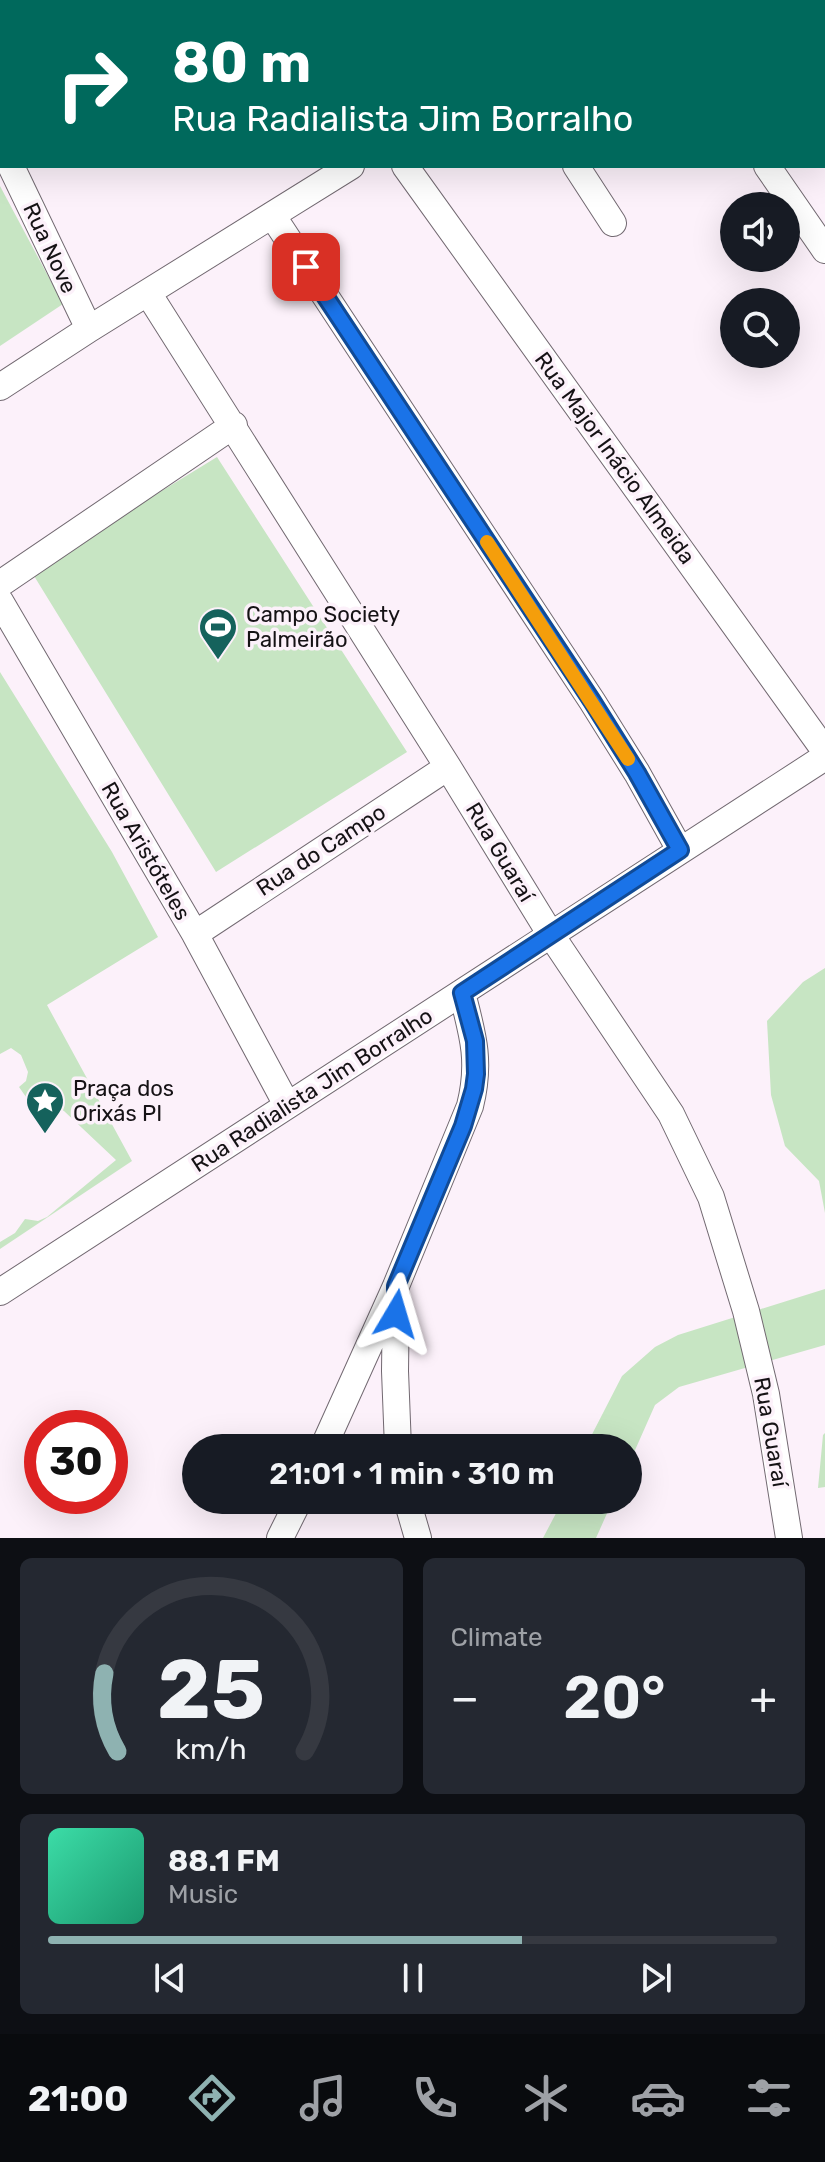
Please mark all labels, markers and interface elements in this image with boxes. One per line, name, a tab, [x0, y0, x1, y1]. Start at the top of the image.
text: 80 m	[172, 30, 311, 96]
icon: right	[40, 32, 144, 136]
text: Rua Radialista Jim Borralho	[172, 97, 633, 140]
map controls	[720, 192, 800, 368]
button: sound	[720, 192, 800, 272]
street label: Rua Nove	[17, 198, 83, 298]
pin	[272, 233, 340, 301]
icon: arrive	[284, 245, 328, 289]
button: search	[720, 288, 800, 368]
street label: Rua Major Inácio Almeida	[529, 347, 701, 569]
place label: Campo Society Palmeirão	[246, 601, 400, 653]
sports icon: Campo Society Palmeirão	[197, 606, 239, 661]
street label: Rua Aristóteles	[96, 777, 196, 925]
street label: Rua Guaraí	[460, 797, 541, 908]
street label: Rua do Campo	[251, 798, 391, 902]
street label: Rua Radialista Jim Borralho	[186, 1002, 438, 1178]
place label: Praça dos Orixás PI	[73, 1075, 174, 1127]
place icon: Praça dos Orixás PI	[24, 1080, 66, 1135]
position arrow	[354, 1272, 438, 1356]
street label: Rua Guaraí	[748, 1375, 794, 1491]
speed limit sign: 30	[24, 1410, 128, 1514]
text: 21:01 · 1 min · 310 m	[269, 1456, 555, 1492]
text: Climate	[451, 1622, 543, 1653]
text: 25	[157, 1640, 265, 1739]
text: 20°	[563, 1662, 666, 1733]
text: −	[451, 1672, 479, 1724]
text: +	[750, 1672, 777, 1724]
text: km/h	[176, 1732, 247, 1766]
text: 88.1 FM	[168, 1843, 280, 1879]
text: Music	[168, 1879, 238, 1910]
icon: previous	[148, 1956, 192, 2000]
icon: pause	[391, 1956, 435, 2000]
icon: next	[634, 1956, 678, 2000]
icon: directions	[184, 2070, 240, 2126]
icon: music	[295, 2070, 351, 2126]
icon: phone	[407, 2070, 463, 2126]
icon: climate	[518, 2070, 574, 2126]
icon: car	[630, 2070, 686, 2126]
icon: filters	[741, 2070, 797, 2126]
text: 21:00	[28, 2077, 128, 2120]

